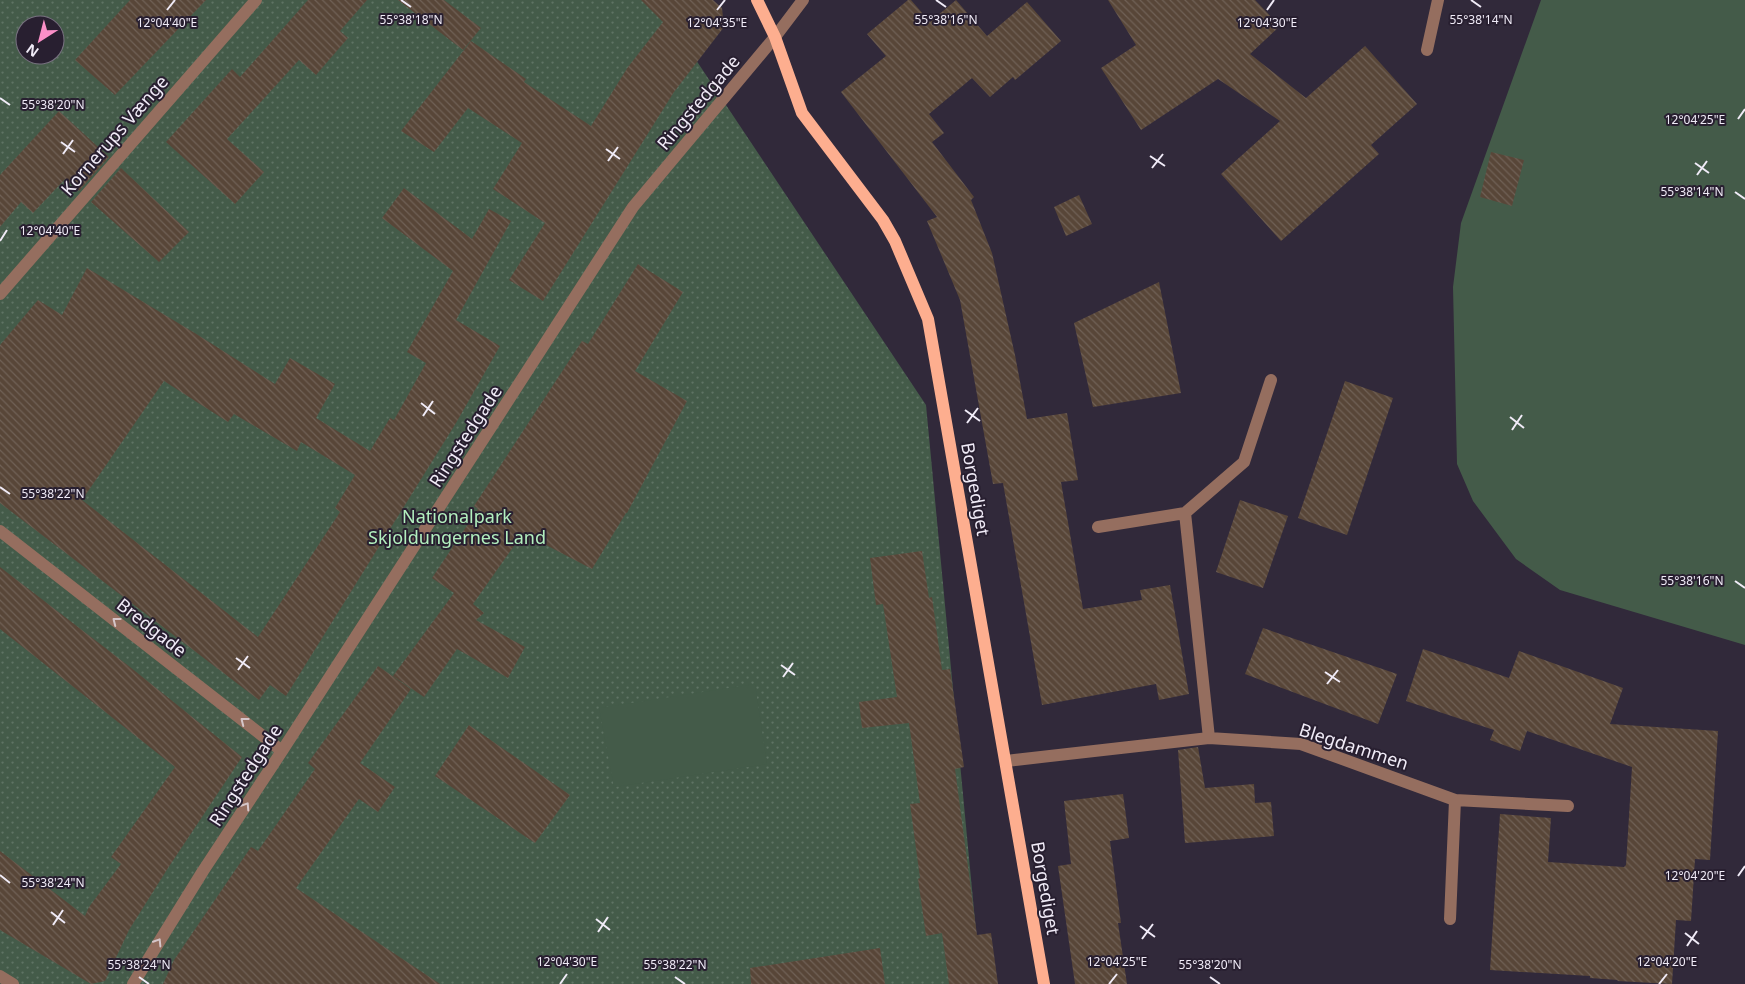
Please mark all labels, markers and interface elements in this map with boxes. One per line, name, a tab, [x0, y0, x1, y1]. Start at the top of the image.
text: 55°38'18"N	[379, 11, 443, 28]
text: 55°38'16"N	[914, 11, 978, 28]
text: 55°38'14"N	[1449, 11, 1513, 28]
text: 12°04'40"E	[137, 14, 197, 31]
text: 12°04'35"E	[687, 14, 747, 31]
text: 12°04'30"E	[1237, 14, 1297, 31]
north arrow	[15, 15, 65, 65]
text: N	[22, 40, 42, 62]
street label: Ringstedgade	[651, 50, 745, 154]
street label: Kornerups Vænge	[55, 70, 173, 200]
text: 55°38'20"N	[21, 96, 85, 113]
text: 12°04'25"E	[1665, 111, 1725, 128]
text: 55°38'14"N	[1660, 183, 1724, 200]
text: 12°04'40"E	[20, 222, 80, 239]
street label: Ringstedgade	[423, 381, 507, 491]
street label: Borgediget	[956, 440, 996, 538]
text: 55°38'22"N	[21, 485, 85, 502]
park label: Nationalpark Skjoldungernes Land	[368, 504, 546, 549]
text: 55°38'16"N	[1660, 572, 1724, 589]
street label: Bredgade	[112, 592, 192, 662]
one-way arrow	[112, 618, 122, 627]
street label: Blegdammen	[1296, 717, 1412, 775]
one-way arrow	[240, 718, 250, 727]
street label: Ringstedgade	[203, 720, 287, 830]
one-way arrow	[240, 802, 249, 811]
street label: Borgediget	[1026, 839, 1066, 937]
text: 12°04'20"E	[1665, 867, 1725, 884]
text: 55°38'24"N	[21, 874, 85, 891]
one-way arrow	[152, 939, 162, 948]
text: 12°04'30"E	[537, 953, 597, 970]
text: 12°04'25"E	[1087, 953, 1147, 970]
text: 12°04'20"E	[1637, 953, 1697, 970]
text: 55°38'24"N	[107, 956, 171, 973]
text: 55°38'22"N	[643, 956, 707, 973]
text: 55°38'20"N	[1178, 956, 1242, 973]

